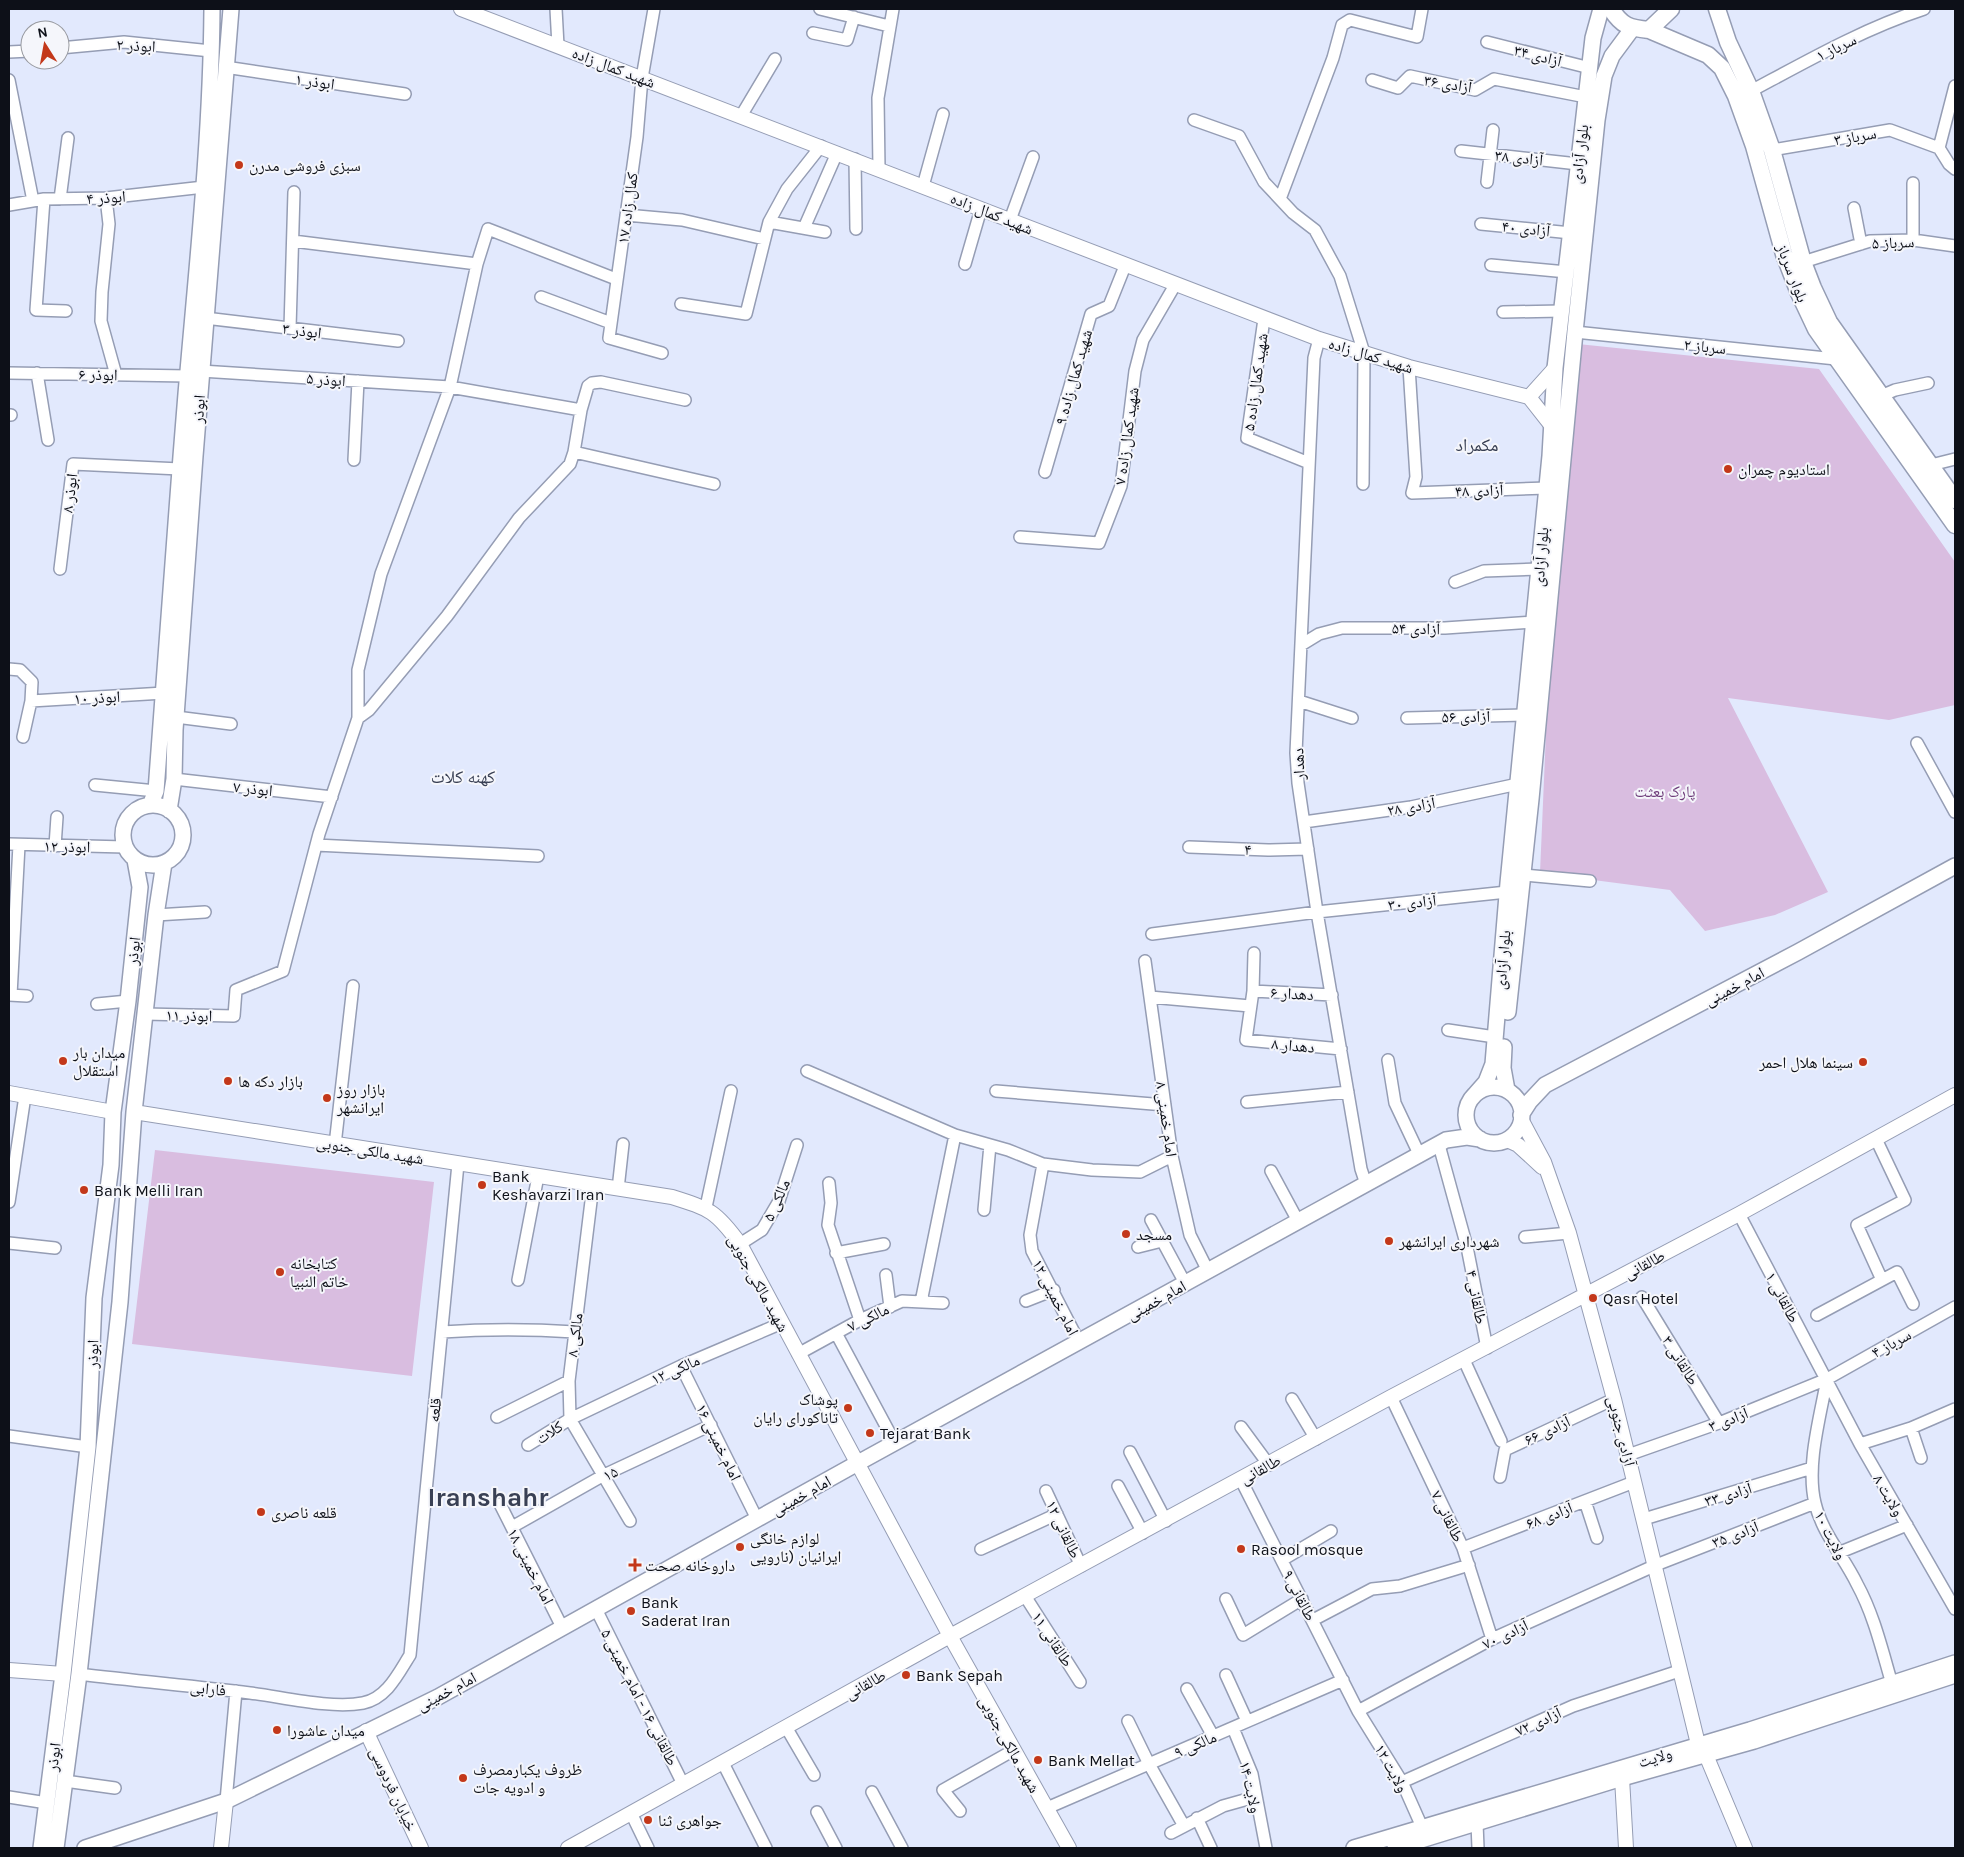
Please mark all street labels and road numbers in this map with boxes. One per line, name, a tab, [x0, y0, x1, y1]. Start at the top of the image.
street label: سرباز ۱	[1813, 30, 1860, 65]
street label: ابوذر ۲	[116, 35, 156, 56]
street label: آزادی ۳۴	[1512, 40, 1565, 72]
street label: شهید کمال زاده	[569, 43, 658, 93]
street label: ابوذر ۱	[294, 69, 336, 94]
street label: آزادی ۳۶	[1422, 70, 1474, 98]
street label: بلوار آزادی	[1566, 123, 1594, 185]
street label: سرباز ۳	[1832, 123, 1878, 150]
street label: آزادی ۳۸	[1494, 146, 1545, 171]
street label: کمال زاده ۱۷	[613, 171, 643, 245]
street label: ابوذر ۴	[86, 187, 126, 208]
street label: شهید کمال زاده	[947, 188, 1036, 240]
street label: آزادی ۴۰	[1501, 217, 1552, 242]
street label: سرباز ۵	[1871, 232, 1915, 253]
street label: بلوار سرباز	[1772, 240, 1812, 305]
street label: ابوذر ۳	[281, 319, 323, 342]
street label: شهید کمال زاده ۹	[1051, 327, 1097, 427]
street label: شهید کمال زاده ۵	[1239, 332, 1273, 432]
street label: شهید کمال زاده	[1326, 334, 1415, 378]
street label: سرباز ۲	[1683, 335, 1727, 358]
street label: ابوذر ۶	[78, 365, 118, 384]
street label: ابوذر ۵	[306, 369, 346, 390]
street label: شهید کمال زاده ۷	[1110, 386, 1144, 486]
street label: ابوذر	[188, 394, 209, 425]
street label: ابوذر ۸	[58, 472, 81, 514]
street label: آزادی ۴۸	[1454, 480, 1505, 502]
street label: بلوار آزادی	[1528, 526, 1554, 588]
street label: آزادی ۵۴	[1392, 619, 1441, 639]
street label: ابوذر ۱۰	[73, 687, 121, 708]
street label: آزادی ۵۶	[1442, 707, 1491, 727]
street label: دهدار	[1288, 747, 1309, 782]
street label: ابوذر ۷	[232, 777, 274, 800]
street label: آزادی ۲۸	[1386, 793, 1438, 821]
street label: ابوذر ۱۲	[43, 837, 90, 856]
street label: ۴	[1244, 840, 1252, 859]
street label: آزادی ۳۰	[1387, 890, 1438, 915]
street label: بلوار آزادی	[1490, 929, 1516, 991]
street label: ابوذر	[122, 936, 144, 967]
street label: امام خمینی	[1701, 963, 1768, 1011]
street label: دهدار ۶	[1270, 983, 1314, 1004]
street label: ابوذر ۱۱	[165, 1006, 212, 1025]
street label: دهدار ۸	[1271, 1034, 1315, 1057]
street label: امام خمینی ۸	[1151, 1080, 1181, 1158]
street label: شهید مالکی جنوبی	[315, 1133, 425, 1169]
street label: مالکی ۵	[759, 1176, 795, 1225]
street label: شهید مالکی جنوبی	[723, 1231, 793, 1336]
street label: طالقانی	[1621, 1246, 1668, 1284]
street label: امام خمینی ۱۲	[1027, 1256, 1083, 1339]
street label: طالقانی ۴	[1461, 1268, 1491, 1326]
street label: طالقانی ۱	[1760, 1269, 1804, 1326]
street label: امام خمینی	[1123, 1276, 1190, 1325]
street label: مالکی ۷	[844, 1299, 893, 1337]
street label: مالکی ۸	[562, 1312, 588, 1358]
street label: سرباز ۴	[1868, 1325, 1914, 1362]
street label: طالقانی ۳	[1657, 1332, 1703, 1389]
street label: ابوذر	[82, 1339, 102, 1370]
street label: مالکی ۱۲	[648, 1350, 703, 1389]
street label: آزادی جنوبی	[1603, 1394, 1640, 1469]
street label: قلعه	[424, 1397, 445, 1423]
street label: امام خمینی ۱۶	[691, 1401, 745, 1484]
street label: آزادی ۳	[1705, 1403, 1752, 1437]
street label: آزادی ۶۶	[1521, 1411, 1574, 1450]
street label: کلات	[532, 1416, 567, 1448]
street label: طالقانی	[1237, 1451, 1284, 1489]
street label: ۱۵	[600, 1462, 621, 1485]
street label: امام خمینی	[768, 1471, 835, 1520]
street label: ولایت ۸	[1869, 1471, 1908, 1520]
street label: آزادی ۳۳	[1702, 1478, 1755, 1512]
street label: طالقانی ۷	[1426, 1488, 1468, 1545]
street label: طالقانی ۱۲	[1041, 1497, 1085, 1562]
street label: آزادی ۶۸	[1523, 1498, 1576, 1534]
street label: ولایت ۱۰	[1810, 1508, 1851, 1563]
street label: آزادی ۳۵	[1709, 1517, 1762, 1553]
street label: امام خمینی ۱۸	[502, 1525, 558, 1608]
street label: طالقانی ۹	[1278, 1567, 1320, 1624]
street label: طالقانی ۱۱	[1027, 1608, 1077, 1671]
street label: آزادی ۷۰	[1479, 1615, 1532, 1654]
street label: طالقانی ۱۶ - امام خمینی ۵	[596, 1626, 682, 1769]
street label: طالقانی	[842, 1666, 889, 1704]
street label: امام خمینی	[413, 1668, 480, 1716]
street label: فارابی	[189, 1677, 227, 1701]
street label: شهید مالکی جنوبی	[974, 1692, 1044, 1797]
street label: آزادی ۷۲	[1512, 1703, 1565, 1741]
street label: مالکی ۹	[1171, 1727, 1220, 1763]
street label: ولایت ۱۲	[1371, 1741, 1413, 1796]
street label: ابوذر	[42, 1742, 65, 1773]
street label: ولایت	[1636, 1743, 1674, 1772]
street label: خیابان فردوسی	[365, 1744, 421, 1835]
street label: ولایت ۱۴	[1235, 1759, 1266, 1815]

